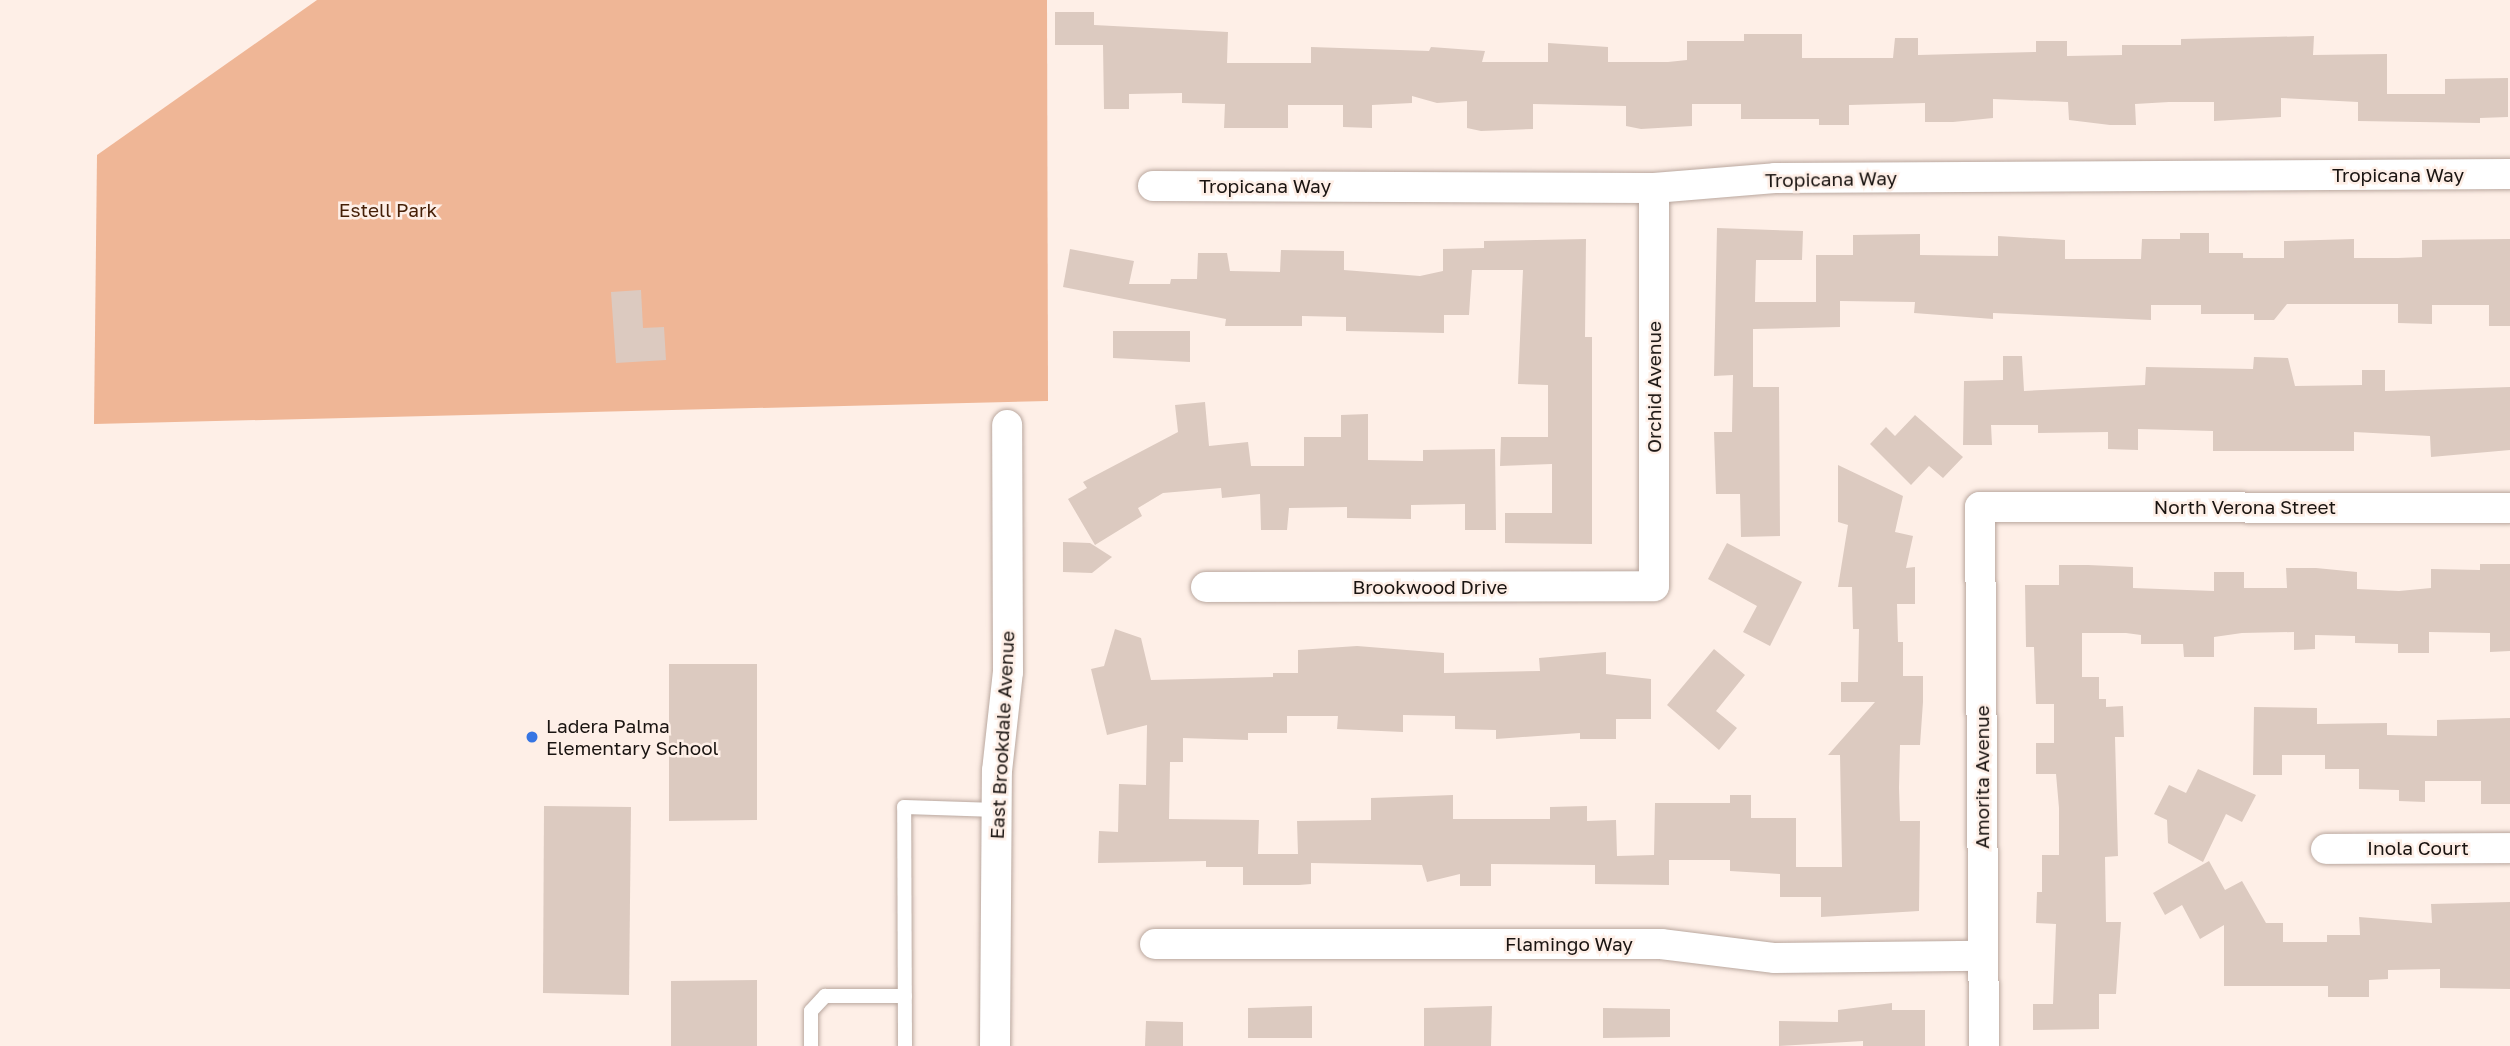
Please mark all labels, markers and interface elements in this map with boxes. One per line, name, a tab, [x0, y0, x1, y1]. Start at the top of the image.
street label: Tropicana Way	[2332, 164, 2464, 186]
street label: Tropicana Way	[1765, 166, 1897, 192]
street label: Tropicana Way	[1199, 175, 1331, 197]
park label: Estell Park	[339, 199, 437, 221]
street label: Orchid Avenue	[1643, 321, 1665, 453]
street label: North Verona Street	[2154, 496, 2336, 518]
street label: Brookwood Drive	[1352, 576, 1508, 598]
street label: East Brookdale Avenue	[985, 630, 1019, 840]
street label: Amorita Avenue	[1971, 705, 1993, 849]
place label: Ladera Palma Elementary School	[546, 715, 719, 759]
marker: Ladera Palma Elementary School	[524, 729, 540, 745]
street label: Inola Court	[2367, 837, 2469, 859]
street label: Flamingo Way	[1505, 933, 1633, 955]

